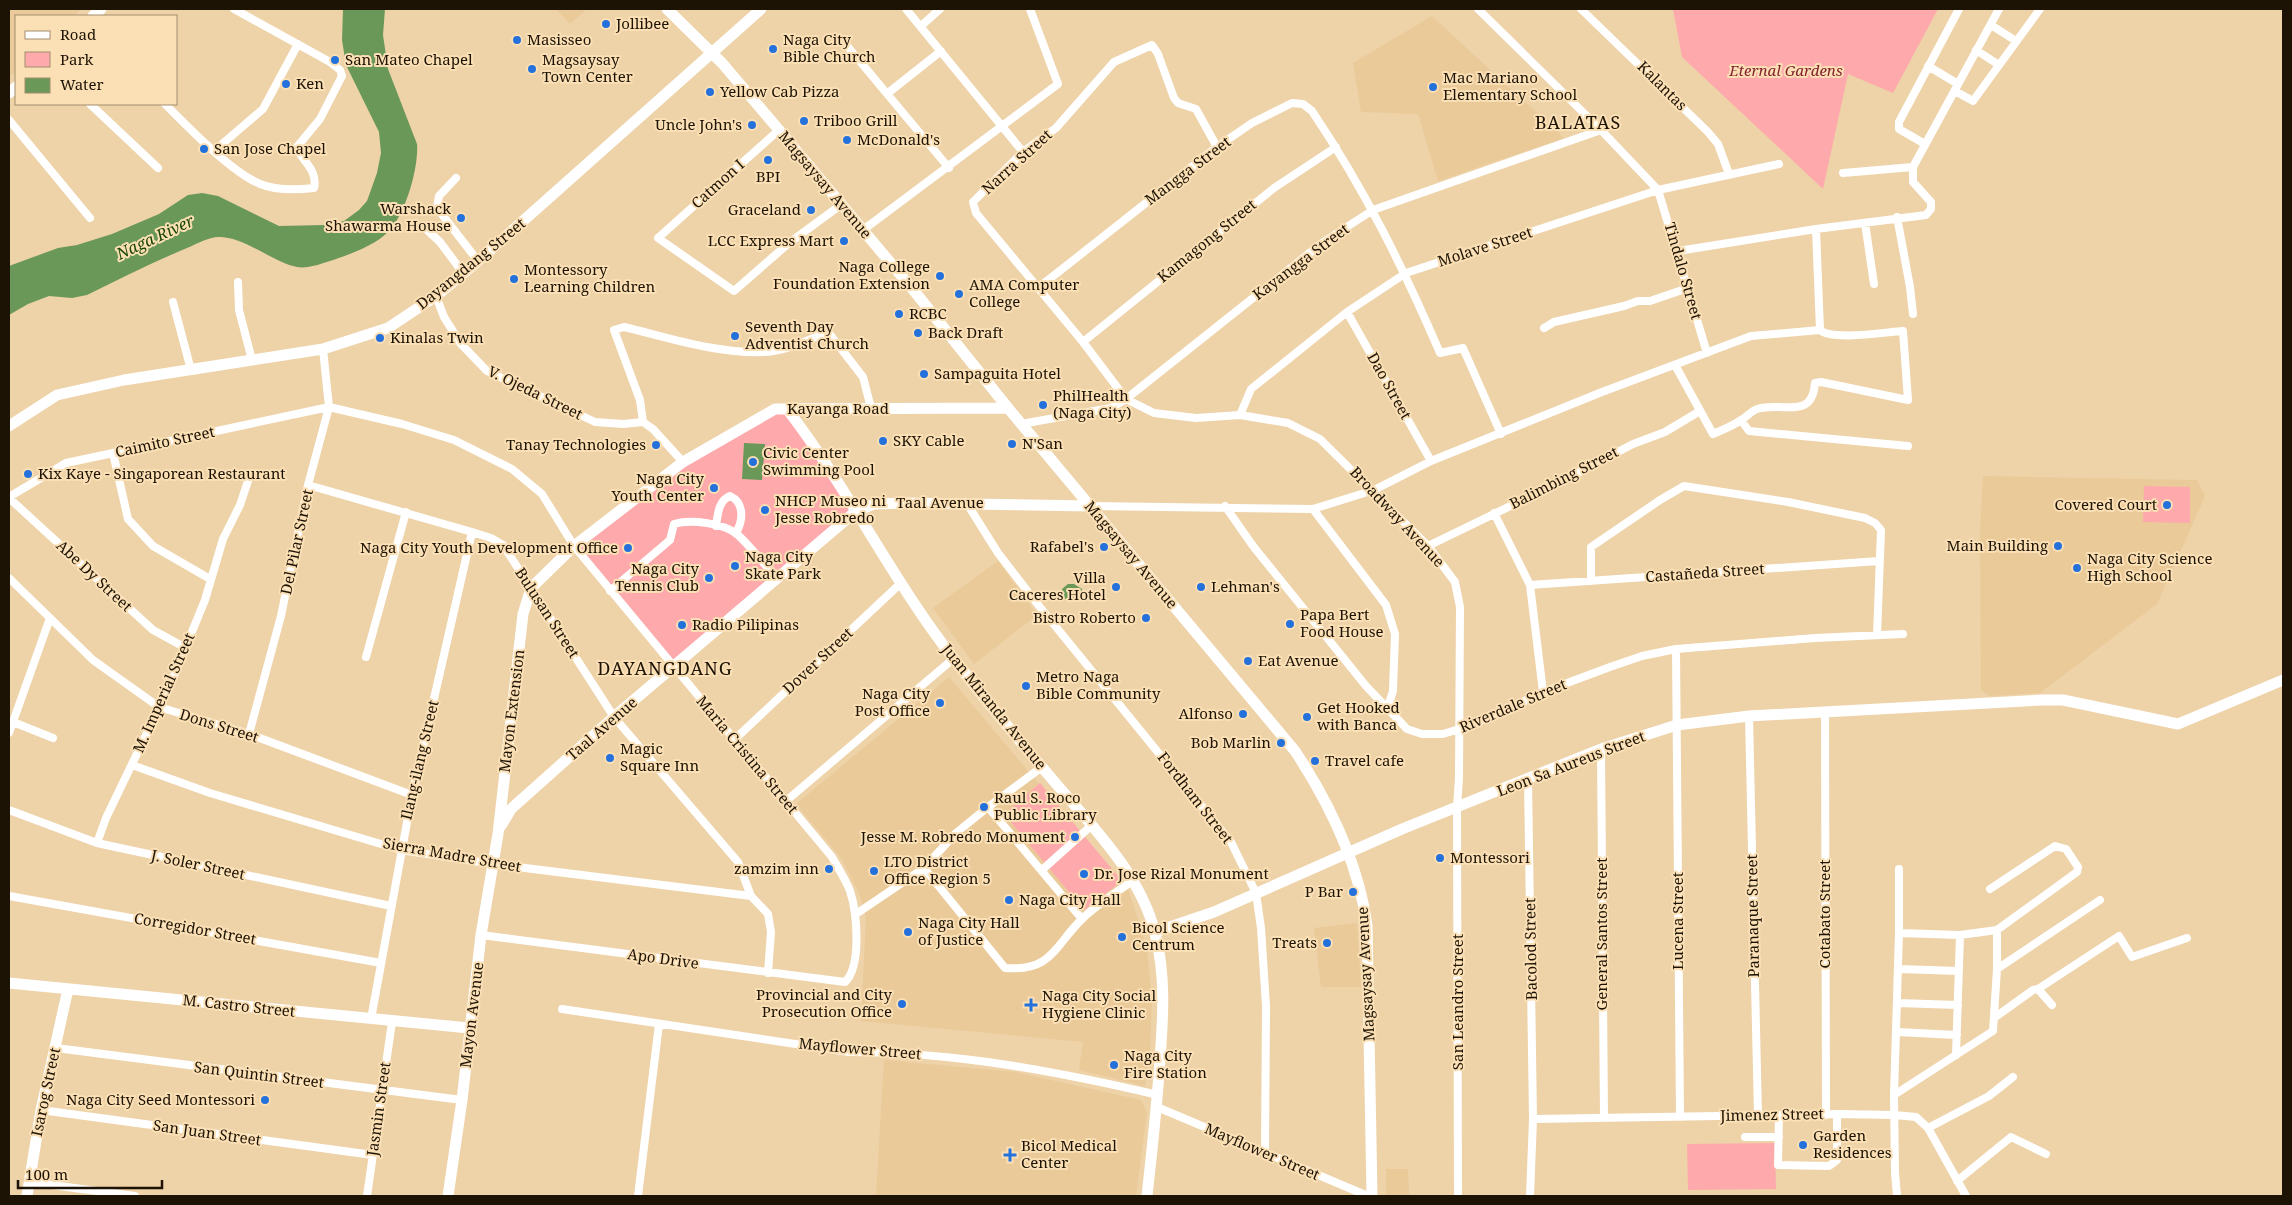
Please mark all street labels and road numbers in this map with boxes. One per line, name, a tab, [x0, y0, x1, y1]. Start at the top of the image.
street label: Kalantas	[1634, 56, 1692, 115]
street label: Narra Street	[977, 124, 1056, 198]
street label: Magsaysay Avenue	[775, 126, 877, 242]
street label: Mangga Street	[1140, 131, 1234, 209]
street label: Catmon I	[687, 154, 748, 212]
street label: Kamagong Street	[1153, 194, 1260, 286]
street label: Dayangdang Street	[412, 213, 529, 313]
street label: Kayangga Street	[1248, 218, 1353, 304]
street label: Tindalo Street	[1661, 220, 1707, 322]
street label: Molave Street	[1435, 221, 1535, 271]
street label: Dao Street	[1363, 348, 1416, 423]
street label: V. Ojeda Street	[485, 360, 586, 424]
street label: Kayanga Road	[787, 398, 889, 418]
street label: Caimito Street	[113, 421, 216, 461]
street label: Balimbing Street	[1506, 441, 1621, 513]
street label: Broadway Avenue	[1346, 462, 1449, 571]
street label: Del Pilar Street	[275, 487, 317, 596]
street label: Taal Avenue	[896, 492, 984, 512]
street label: Magsaysay Avenue	[1081, 496, 1183, 612]
street label: Abe Dy Street	[52, 535, 137, 616]
street label: Castañeda Street	[1645, 558, 1765, 586]
street label: Bulusan Street	[511, 563, 585, 662]
street label: Dover Street	[778, 623, 857, 698]
street label: M. Imperial Street	[128, 629, 199, 756]
street label: Juan Miranda Avenue	[937, 639, 1052, 773]
street label: Mayon Extension	[494, 648, 529, 774]
street label: Riverdale Street	[1456, 674, 1569, 737]
street label: Maria Cristina Street	[692, 691, 803, 818]
street label: Taal Avenue	[562, 692, 641, 765]
street label: Ilang-ilang Street	[396, 698, 443, 822]
street label: Dons Street	[177, 704, 261, 747]
street label: Leon Sa Aureus Street	[1494, 726, 1648, 801]
street label: Fordham Street	[1154, 747, 1238, 847]
street label: Sierra Madre Street	[382, 832, 523, 876]
street label: J. Soler Street	[149, 844, 247, 884]
street label: Paranaque Street	[1741, 854, 1763, 978]
street label: General Santos Street	[1591, 858, 1611, 1010]
street label: Cotabato Street	[1814, 860, 1834, 968]
street label: Lucena Street	[1667, 872, 1687, 970]
street label: Bacolod Street	[1519, 898, 1541, 1000]
street label: Magsaysay Avenue	[1351, 906, 1379, 1042]
street label: Corregidor Street	[133, 907, 258, 949]
street label: San Leandro Street	[1447, 934, 1467, 1070]
street label: Apo Drive	[626, 943, 700, 973]
street label: Mayon Avenue	[455, 961, 487, 1069]
street label: M. Castro Street	[182, 989, 296, 1021]
street label: Mayflower Street	[798, 1033, 922, 1063]
street label: Isarog Street	[26, 1046, 64, 1138]
street label: San Quintin Street	[193, 1056, 325, 1092]
street label: Jasmin Street	[361, 1060, 395, 1158]
street label: Jimenez Street	[1719, 1103, 1824, 1125]
street label: San Juan Street	[152, 1115, 262, 1149]
street label: Mayflower Street	[1202, 1118, 1323, 1184]

